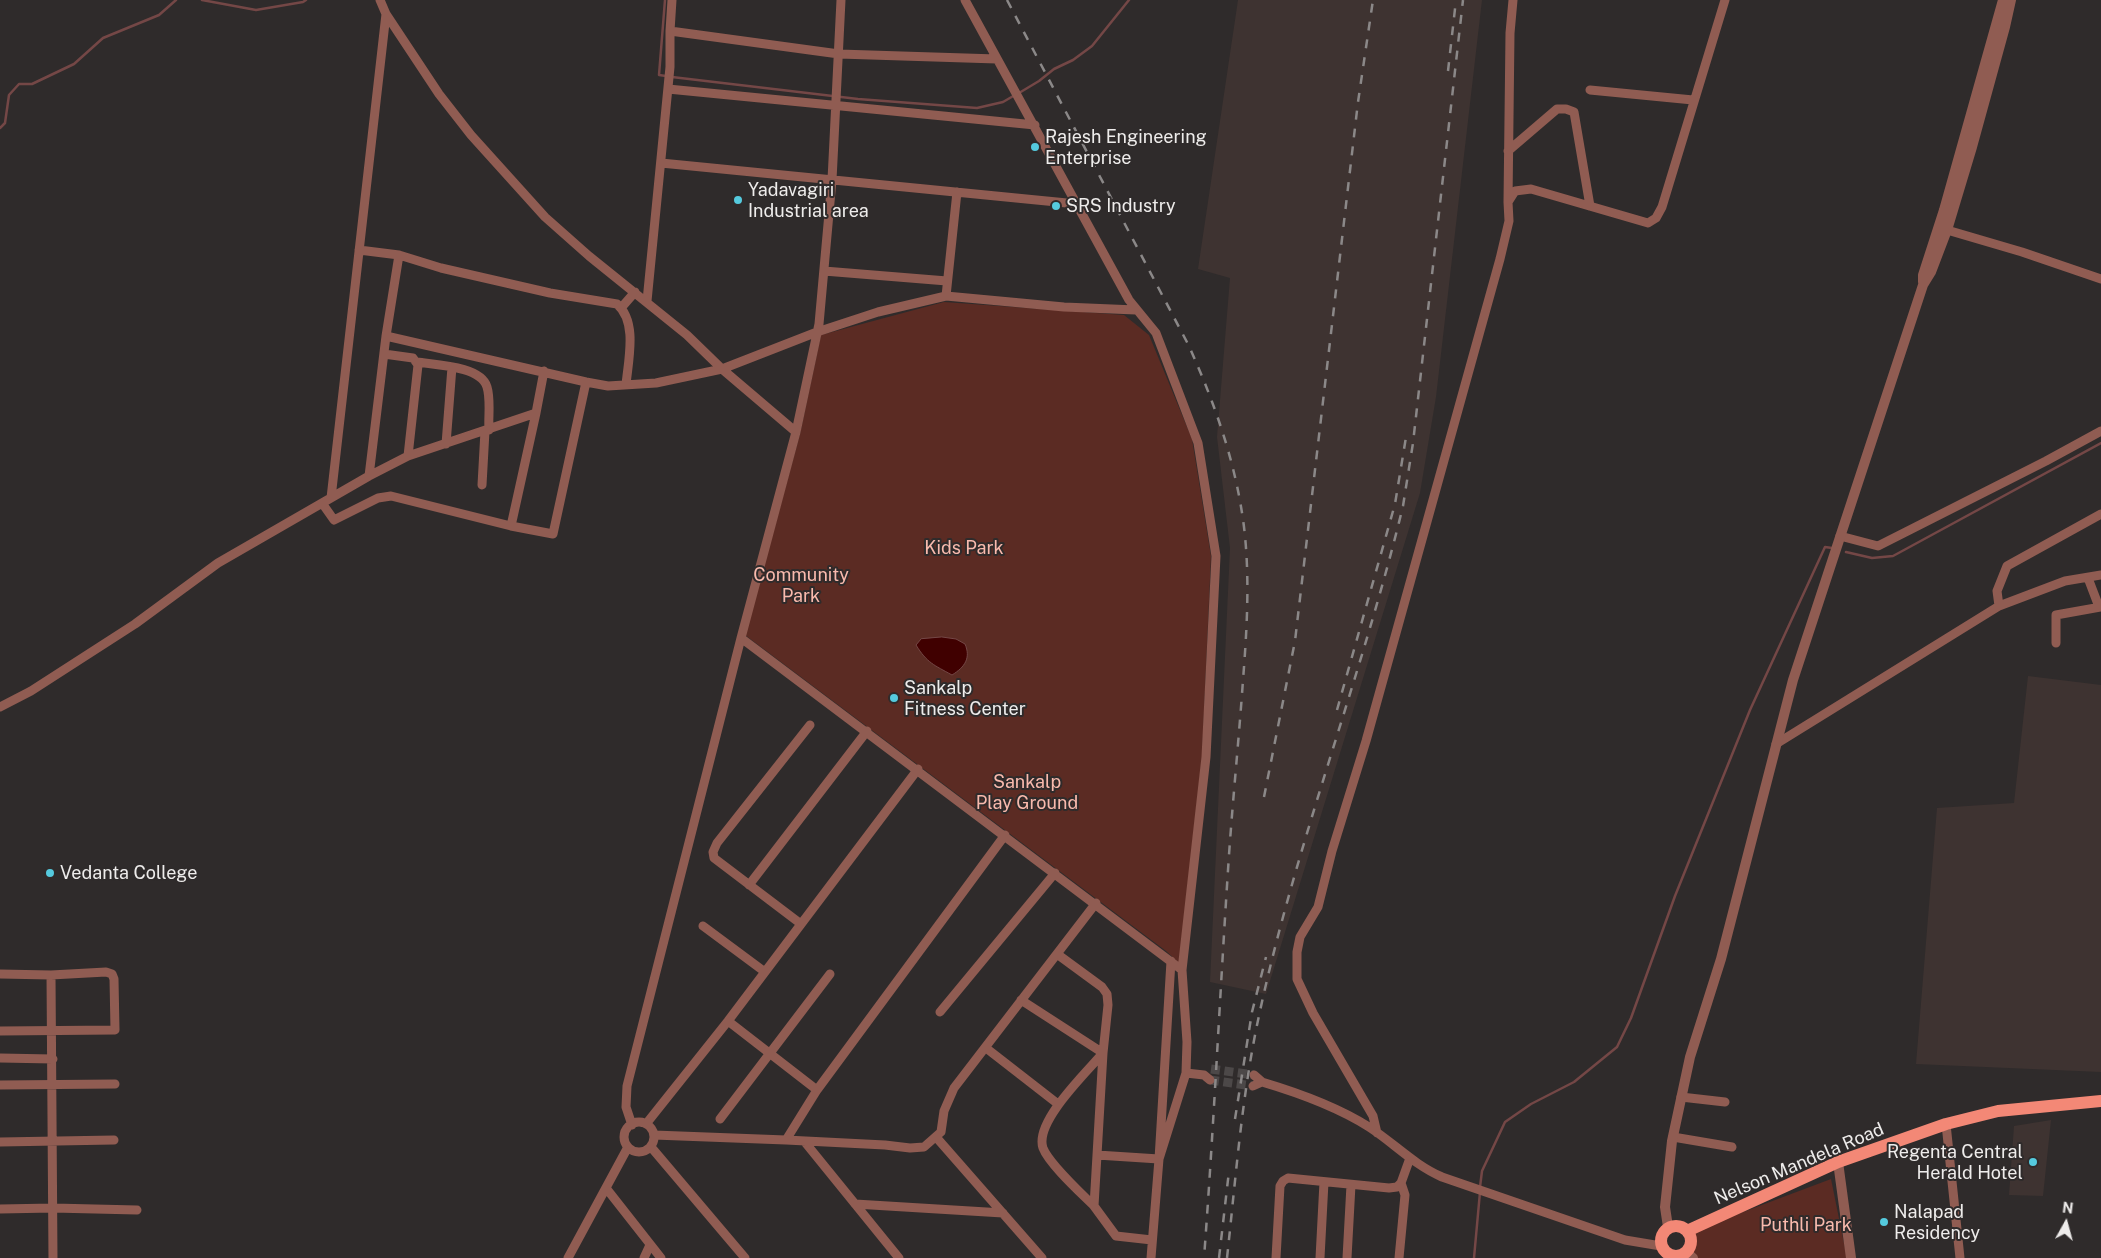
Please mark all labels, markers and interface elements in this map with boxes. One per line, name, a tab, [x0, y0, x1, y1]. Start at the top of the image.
place label: Rajesh Engineering Enterprise	[1045, 126, 1207, 168]
marker: Rajesh Engineering Enterprise	[1029, 141, 1041, 153]
place label: Yadavagiri Industrial area	[748, 179, 869, 222]
marker: Yadavagiri Industrial area	[732, 194, 744, 206]
place label: SRS Industry	[1066, 195, 1176, 217]
marker: SRS Industry	[1050, 200, 1062, 212]
park label: Kids Park	[924, 537, 1004, 559]
park label: Community Park	[753, 564, 849, 606]
place label: Sankalp Fitness Center	[904, 677, 1026, 720]
marker: Sankalp Fitness Center	[888, 692, 900, 704]
park label: Sankalp Play Ground	[976, 771, 1078, 814]
place label: Vedanta College	[60, 862, 197, 884]
marker: Vedanta College	[44, 867, 56, 879]
street label: Nelson Mandela Road	[1711, 1118, 1887, 1210]
place label: Regenta Central Herald Hotel	[1887, 1141, 2023, 1184]
marker: Regenta Central Herald Hotel	[2027, 1156, 2039, 1168]
north arrow	[2041, 1198, 2091, 1248]
text: N	[2061, 1200, 2074, 1217]
place label: Nalapad Residency	[1894, 1201, 1980, 1244]
park label: Puthli Park	[1760, 1214, 1852, 1236]
marker: Nalapad Residency	[1878, 1216, 1890, 1228]

